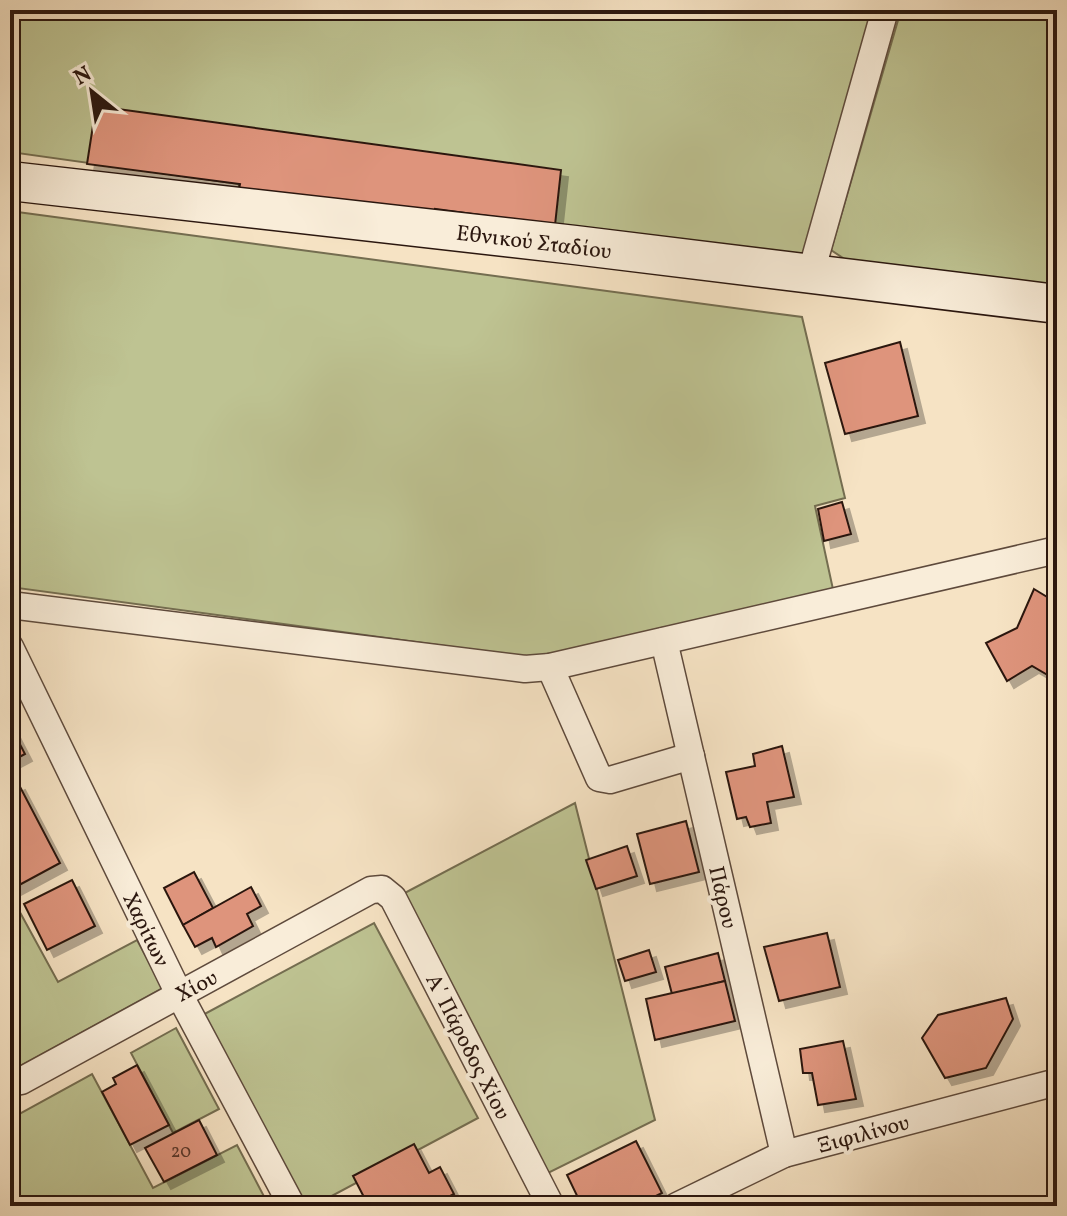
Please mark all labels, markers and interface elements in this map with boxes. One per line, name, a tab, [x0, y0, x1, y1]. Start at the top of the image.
north arrow	[52, 52, 132, 132]
text: N	[69, 59, 98, 94]
street label: Εθνικού Σταδίου	[454, 219, 613, 268]
street label: Πάρου	[699, 863, 744, 932]
street label: Χαρίτων	[113, 888, 176, 973]
street label: Χίου	[171, 963, 224, 1011]
street label: Α΄ Πάροδος Χίου	[417, 969, 517, 1125]
street label: Ξιφιλίνου	[814, 1108, 913, 1163]
house number: 20	[171, 1140, 191, 1165]

